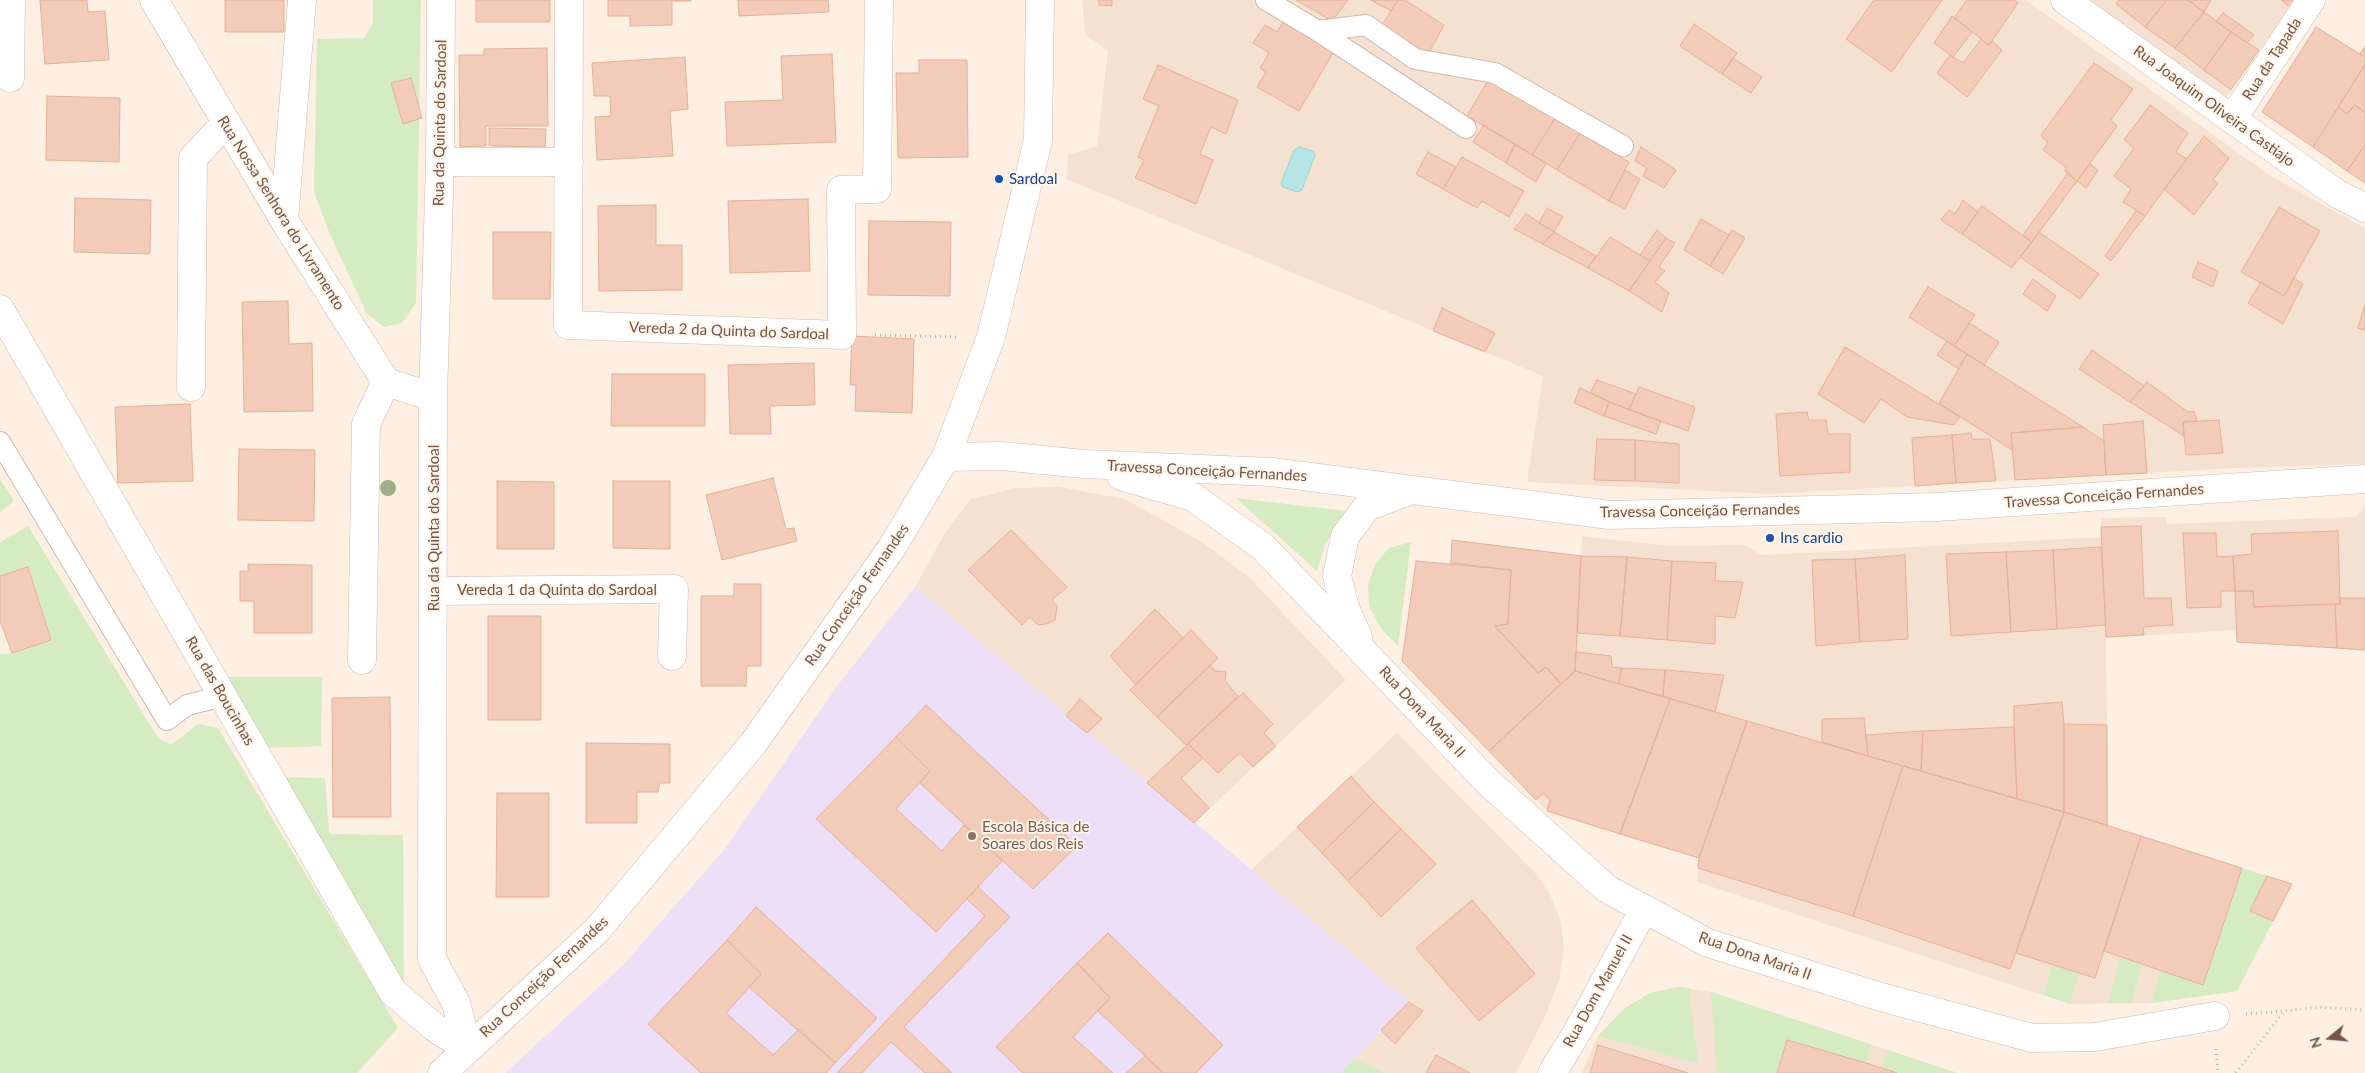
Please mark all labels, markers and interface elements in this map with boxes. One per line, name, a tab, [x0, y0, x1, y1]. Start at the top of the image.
street label: Rua da Tapada	[2239, 14, 2305, 104]
street label: Rua da Quinta do Sardoal	[430, 40, 450, 206]
street label: Rua Joaquim Oliveira Castiajo	[2130, 41, 2298, 171]
street label: Rua Nossa Senhora do Livramento	[214, 113, 348, 313]
place label: Sardoal	[1009, 170, 1058, 188]
marker: Sardoal	[993, 173, 1005, 185]
street label: Vereda 2 da Quinta do Sardoal	[629, 319, 829, 343]
street label: Rua da Quinta do Sardoal	[425, 445, 443, 611]
street label: Travessa Conceição Fernandes	[1107, 457, 1307, 485]
street label: Travessa Conceição Fernandes	[2004, 480, 2204, 512]
street label: Travessa Conceição Fernandes	[1600, 500, 1800, 522]
street label: Rua Conceição Fernandes	[801, 521, 913, 669]
place label: Ins cardio	[1780, 529, 1843, 547]
marker: Ins cardio	[1764, 532, 1776, 544]
street label: Vereda 1 da Quinta do Sardoal	[457, 581, 657, 599]
street label: Rua das Boucinhas	[181, 633, 259, 749]
street label: Rua Dona Maria II	[1375, 663, 1469, 761]
place label: Escola Básica de Soares dos Reis	[982, 818, 1089, 853]
marker: Escola Básica de Soares dos Reis	[966, 830, 978, 842]
street label: Rua Conceição Fernandes	[476, 913, 612, 1041]
street label: Rua Dona Maria II	[1696, 928, 1814, 984]
street label: Rua Dom Manuel II	[1560, 931, 1636, 1051]
north arrow	[2305, 1013, 2355, 1063]
text: N	[2305, 1035, 2325, 1050]

